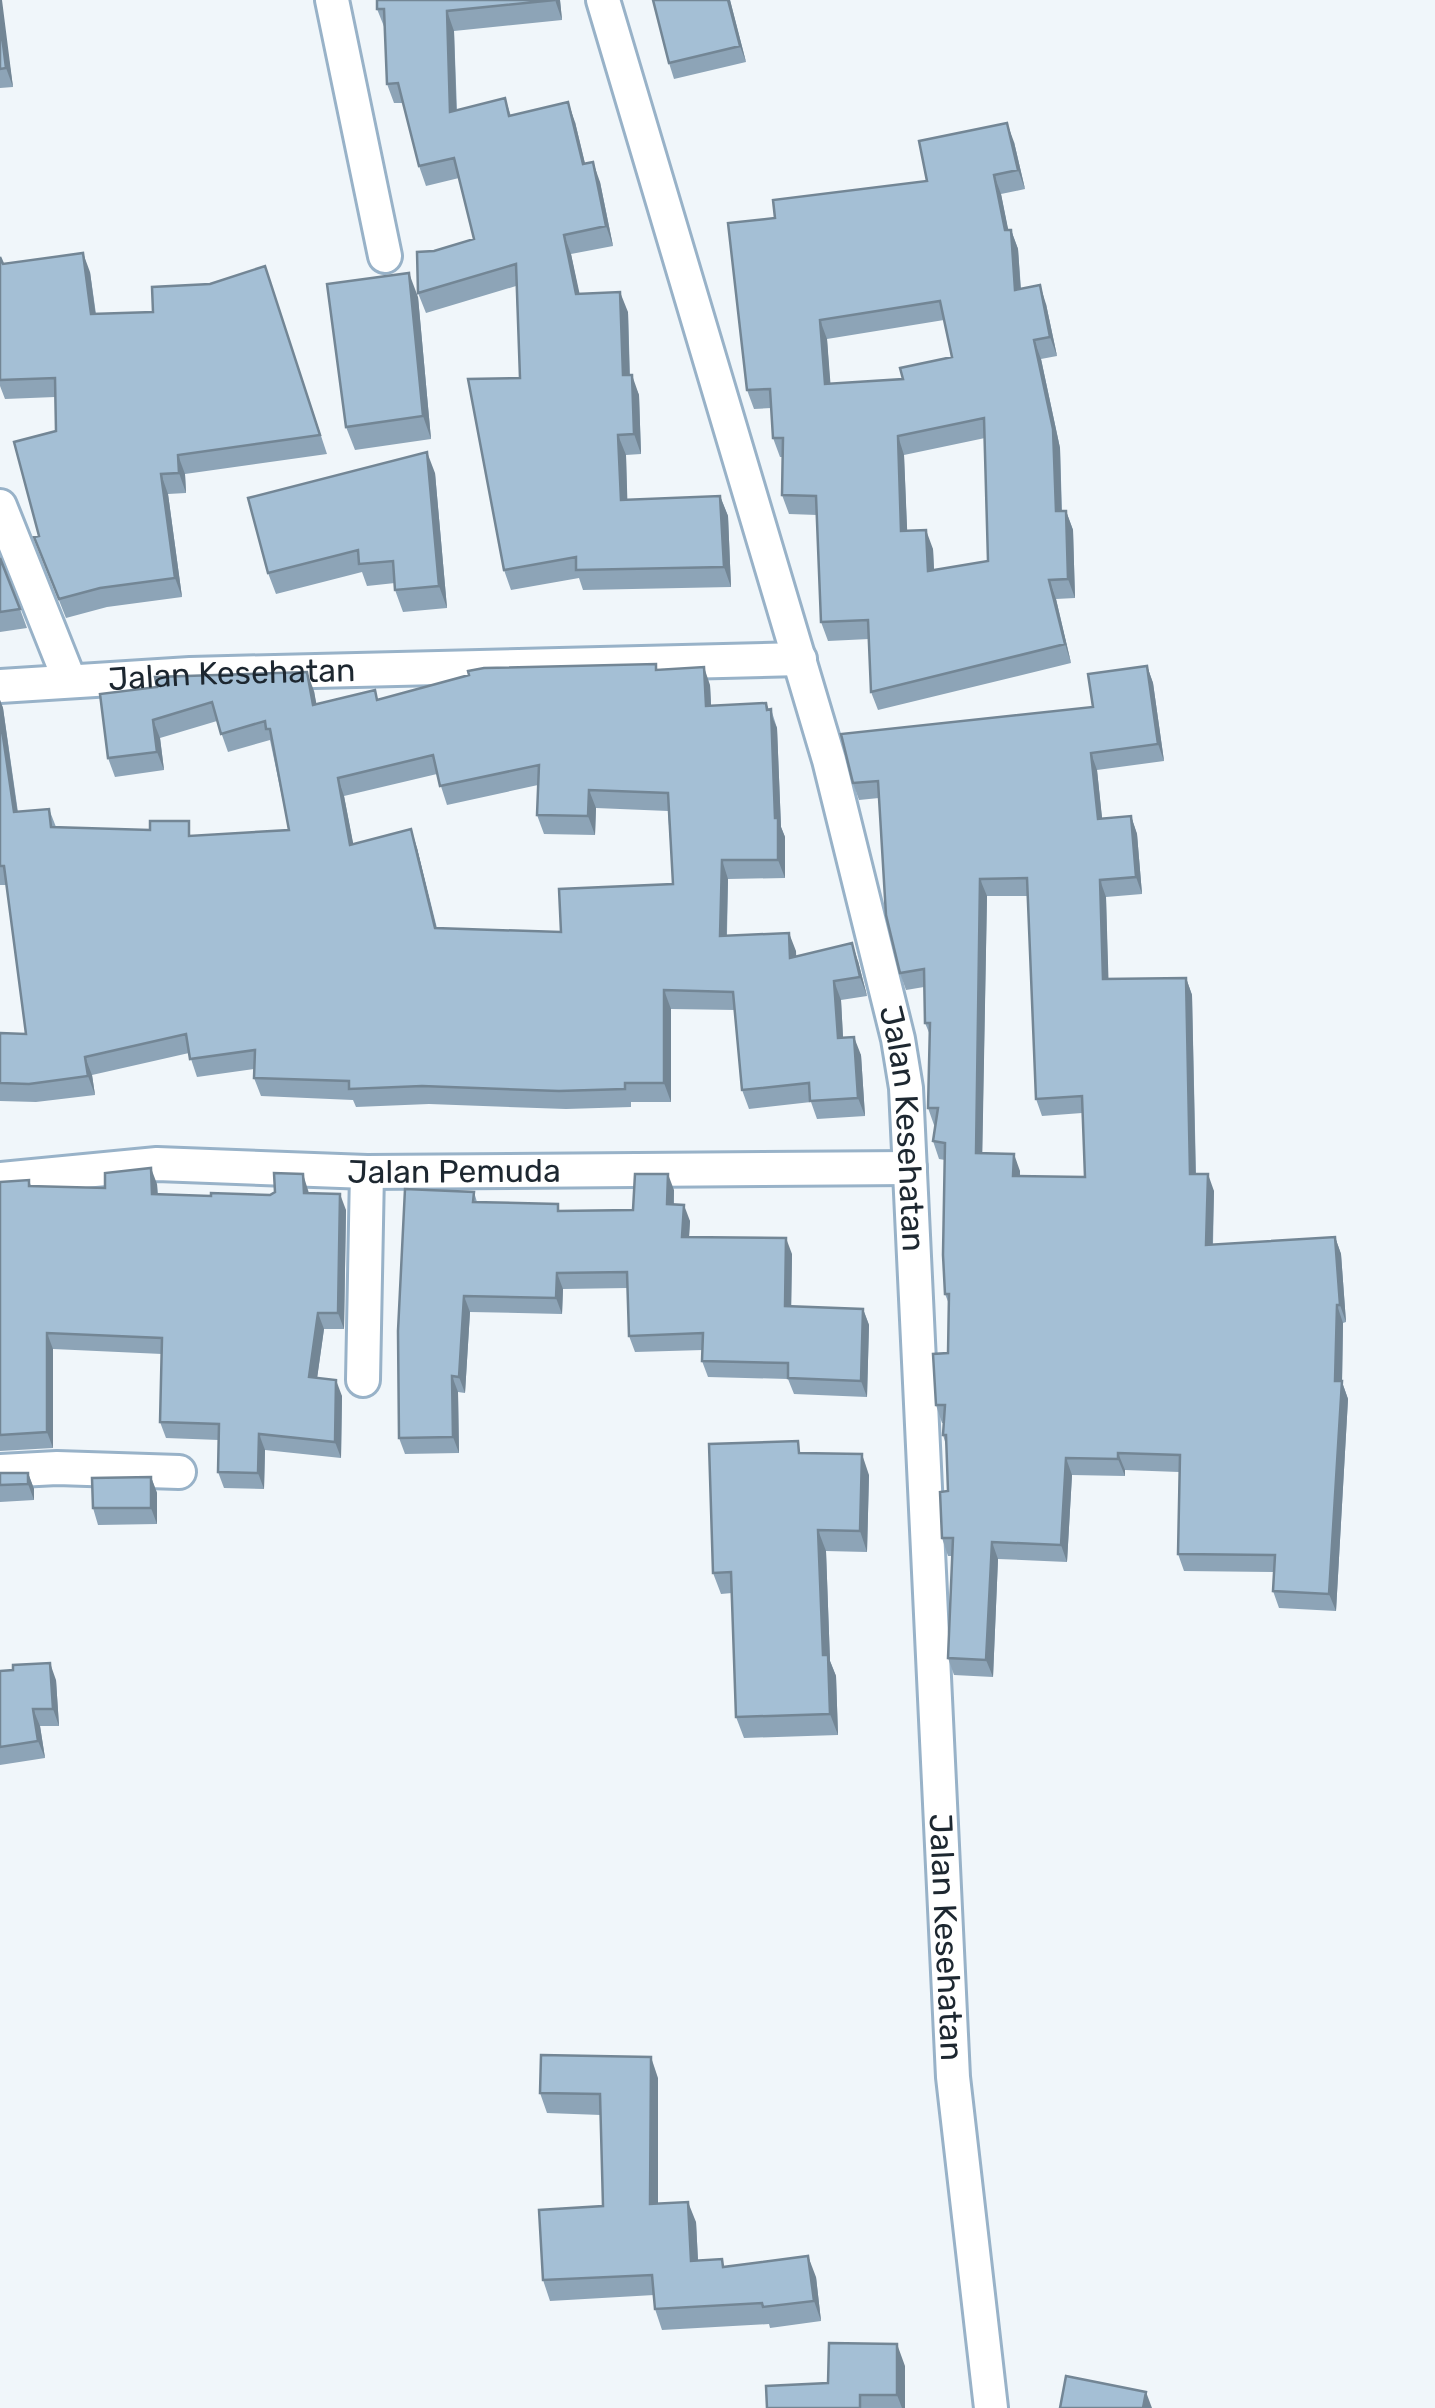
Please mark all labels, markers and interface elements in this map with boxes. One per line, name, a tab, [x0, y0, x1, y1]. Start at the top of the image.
street label: Jalan Kesehatan	[107, 651, 356, 698]
street label: Jalan Kesehatan	[871, 1001, 933, 1253]
street label: Jalan Pemuda	[347, 1152, 561, 1191]
street label: Jalan Kesehatan	[921, 1813, 971, 2062]

